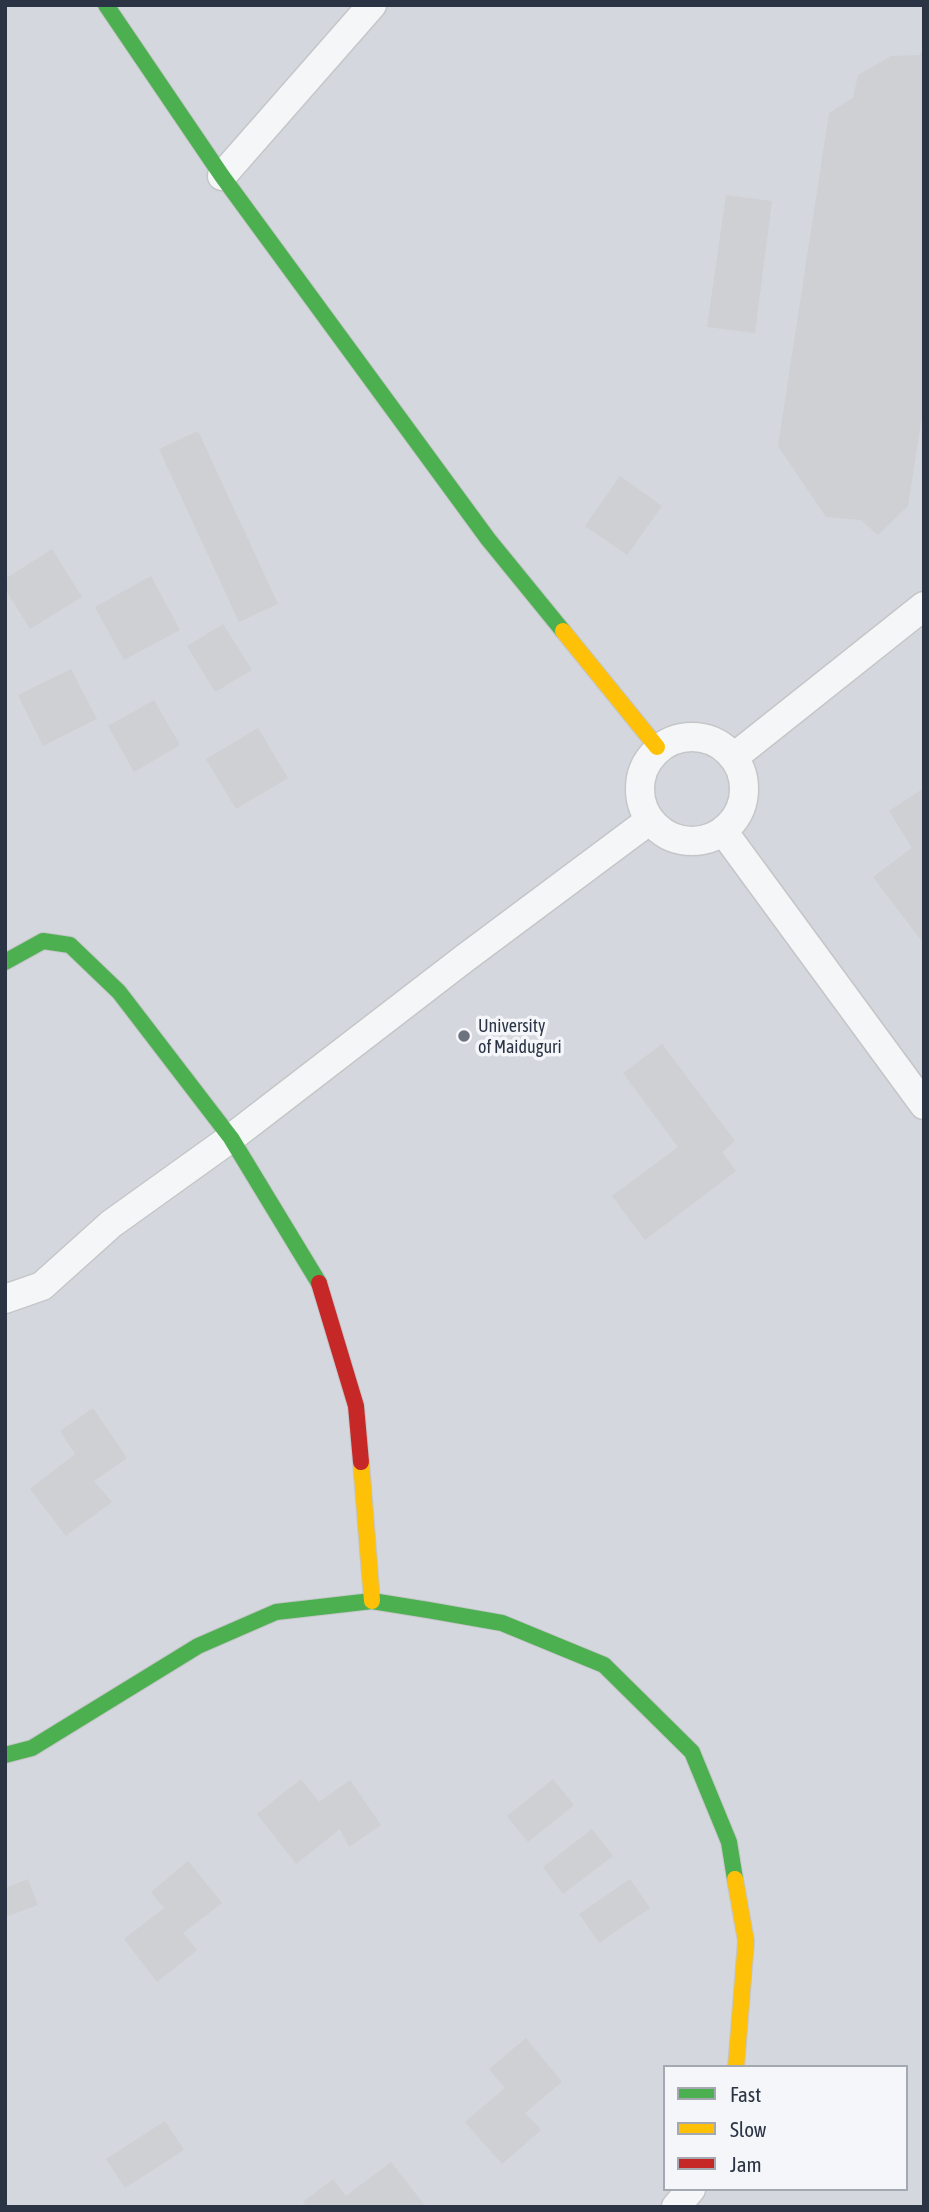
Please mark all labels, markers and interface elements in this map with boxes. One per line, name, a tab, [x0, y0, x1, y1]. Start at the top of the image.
place label: University of Maiduguri	[478, 1015, 562, 1058]
marker: University of Maiduguri	[456, 1028, 472, 1044]
legend	[663, 2065, 908, 2191]
text: Fast	[730, 2082, 761, 2106]
text: Slow	[730, 2117, 766, 2141]
text: Jam	[730, 2152, 762, 2176]

